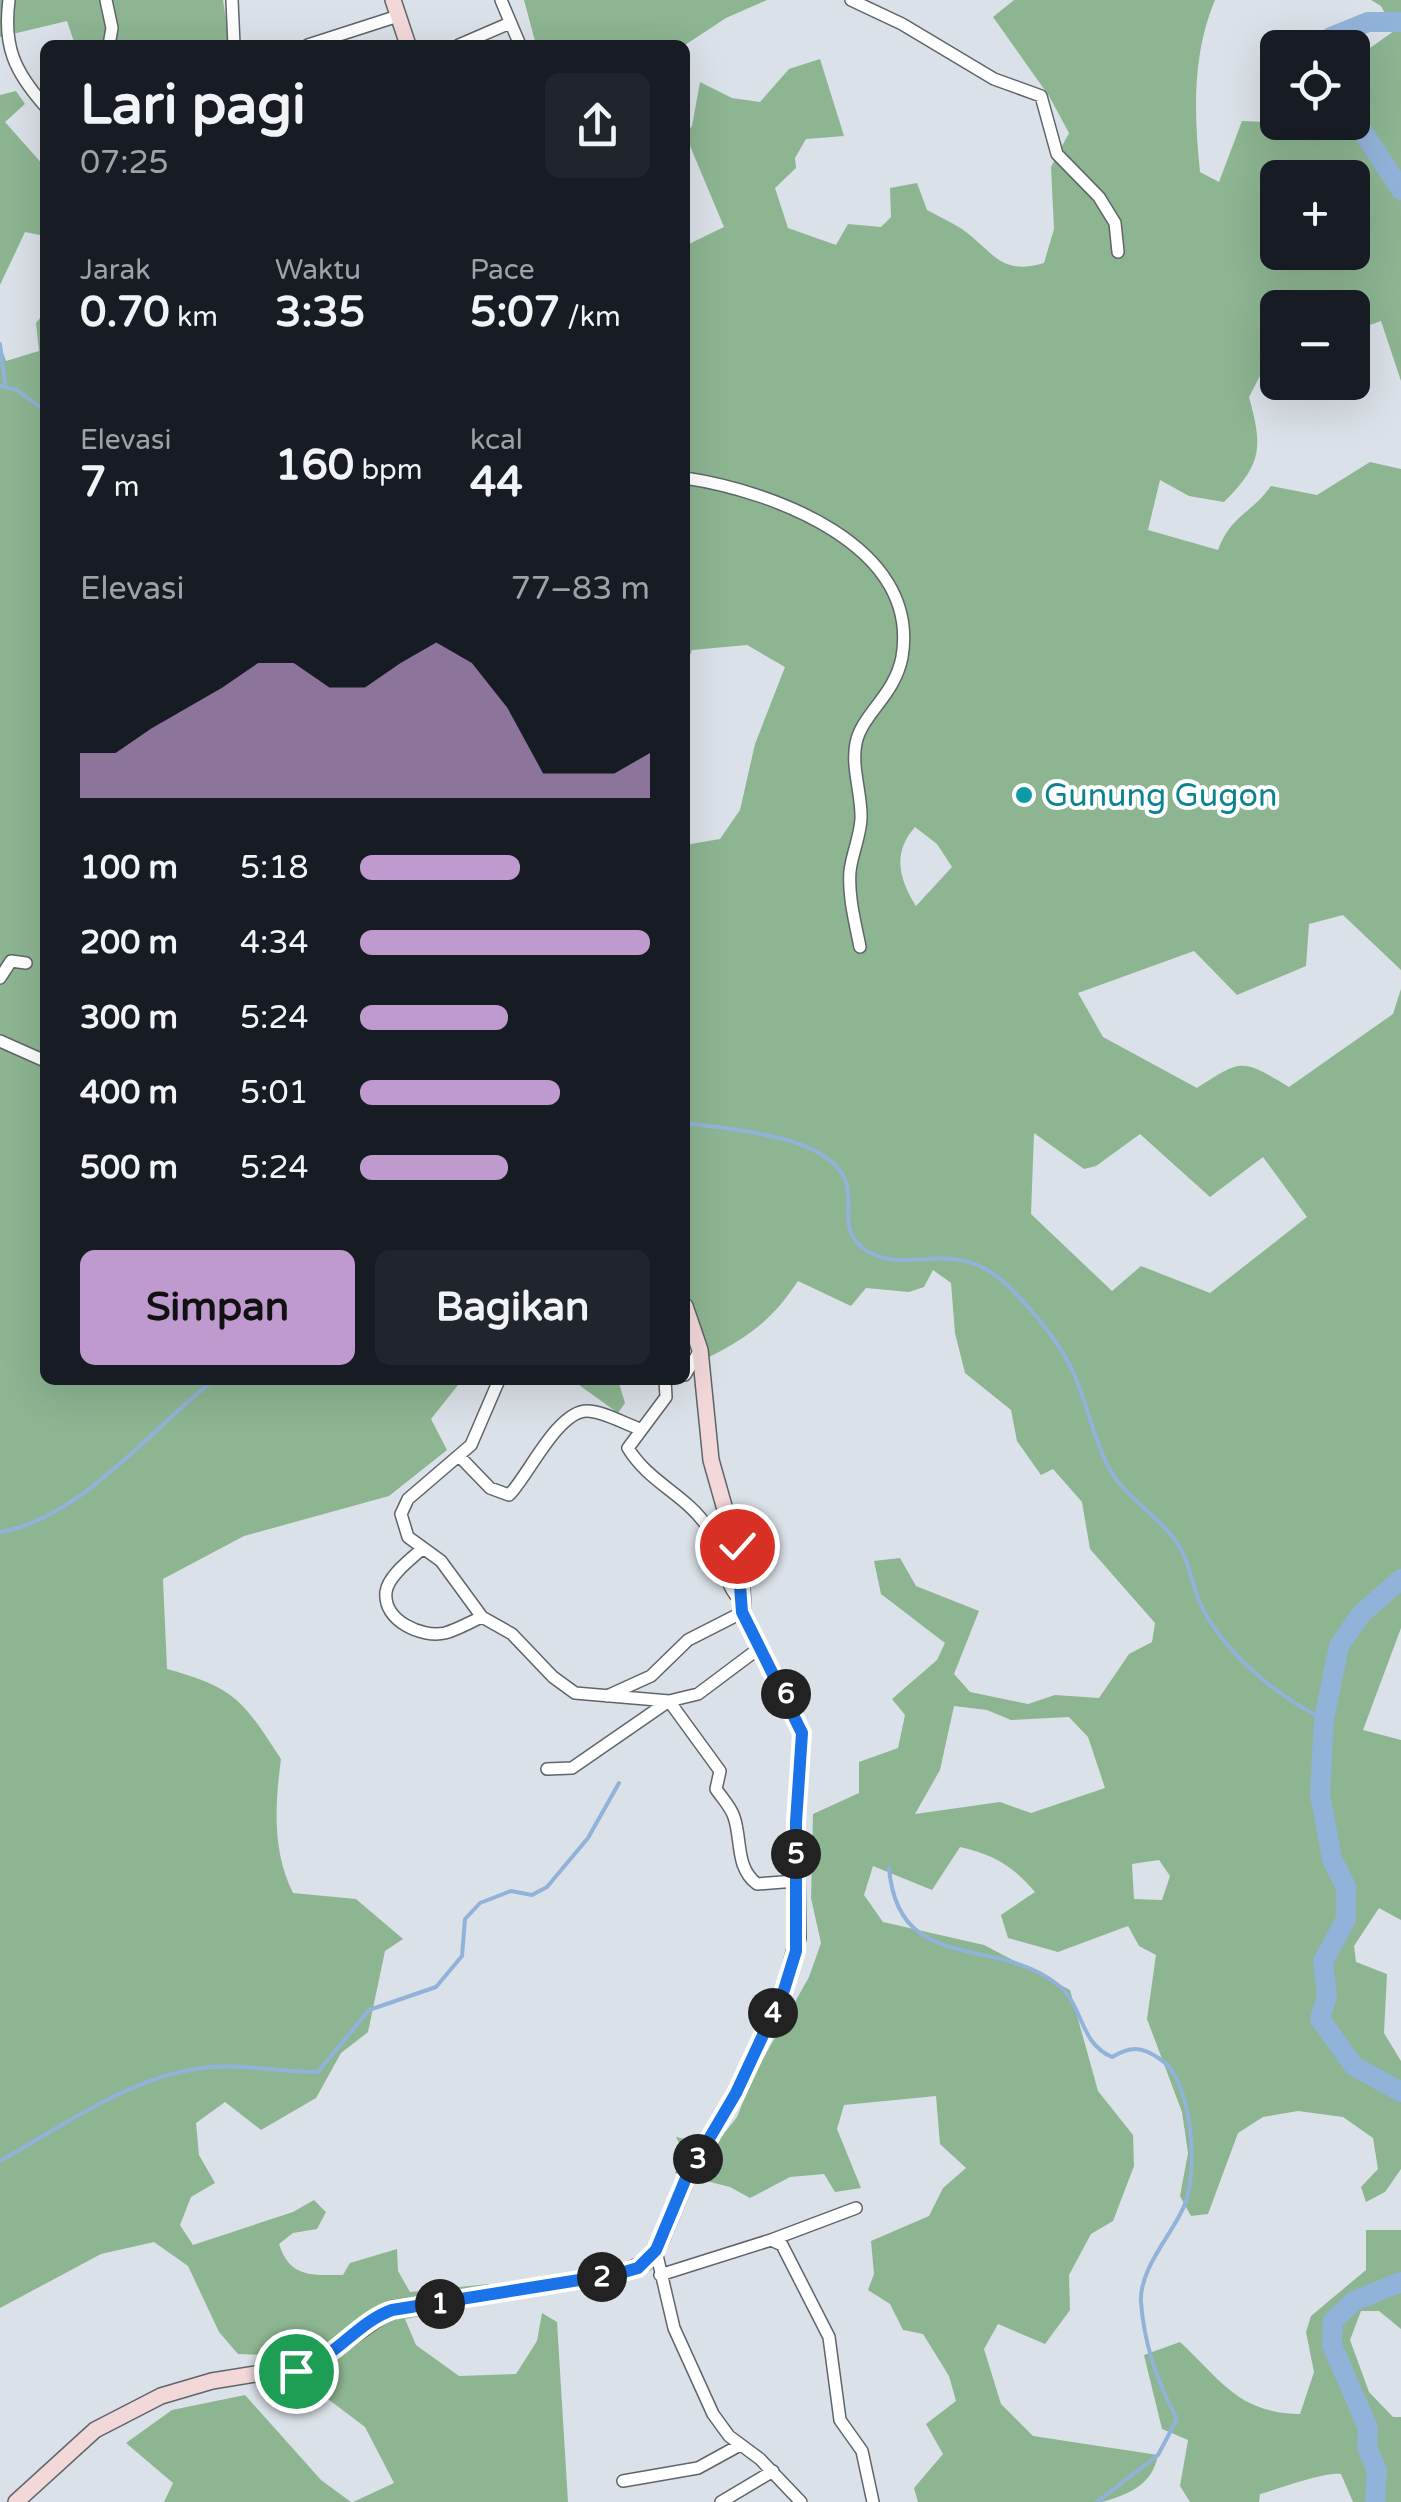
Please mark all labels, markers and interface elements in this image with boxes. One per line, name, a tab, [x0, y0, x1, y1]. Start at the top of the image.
map controls	[1260, 30, 1370, 400]
button: locate	[1260, 30, 1370, 140]
text: Lari pagi	[80, 73, 306, 139]
button: share	[545, 73, 650, 178]
text: 07:25	[80, 144, 169, 182]
button: +	[1260, 160, 1370, 270]
text: Jarak	[80, 253, 151, 287]
text: Waktu	[275, 253, 361, 287]
text: Pace	[470, 253, 534, 287]
text: 0.70	[80, 287, 170, 338]
text: 3:35	[275, 287, 365, 338]
text: 5:07	[470, 287, 560, 338]
button: −	[1260, 290, 1370, 400]
text: km	[170, 300, 218, 334]
text: /km	[560, 300, 621, 334]
text: Elevasi	[80, 423, 171, 457]
text: kcal	[470, 423, 523, 457]
text: 160	[275, 440, 354, 491]
text: bpm	[354, 453, 422, 487]
text: 7	[80, 457, 106, 508]
text: 44	[470, 457, 523, 508]
text: m	[106, 470, 139, 504]
text: Elevasi	[80, 570, 184, 608]
text: 77–83 m	[511, 570, 650, 608]
place label: Gunung Gugon	[1044, 777, 1277, 815]
marker: Gunung Gugon	[1013, 784, 1035, 806]
text: 100 m	[80, 849, 178, 887]
text: 5:18	[240, 849, 309, 887]
text: 200 m	[80, 924, 178, 962]
text: 4:34	[240, 924, 309, 962]
text: 300 m	[80, 999, 178, 1037]
text: 5:24	[240, 999, 309, 1037]
text: 400 m	[80, 1074, 178, 1112]
text: 5:01	[240, 1074, 309, 1112]
text: 500 m	[80, 1149, 178, 1187]
text: 5:24	[240, 1149, 309, 1187]
button: Simpan	[80, 1250, 355, 1365]
button: Bagikan	[375, 1250, 650, 1365]
pin	[695, 1504, 780, 1589]
icon: check	[710, 1519, 765, 1574]
pin: 6	[761, 1669, 811, 1719]
text: 6	[777, 1677, 795, 1711]
pin: 5	[771, 1829, 821, 1879]
text: 5	[787, 1837, 805, 1871]
pin: 4	[748, 1988, 798, 2038]
text: 4	[764, 1996, 782, 2030]
pin: 3	[673, 2134, 723, 2184]
text: 3	[689, 2142, 707, 2176]
pin: 2	[577, 2252, 627, 2302]
text: 2	[593, 2260, 611, 2294]
pin: 1	[415, 2279, 465, 2329]
text: 1	[431, 2287, 449, 2321]
pin	[254, 2329, 339, 2414]
icon: arrive	[269, 2344, 324, 2399]

